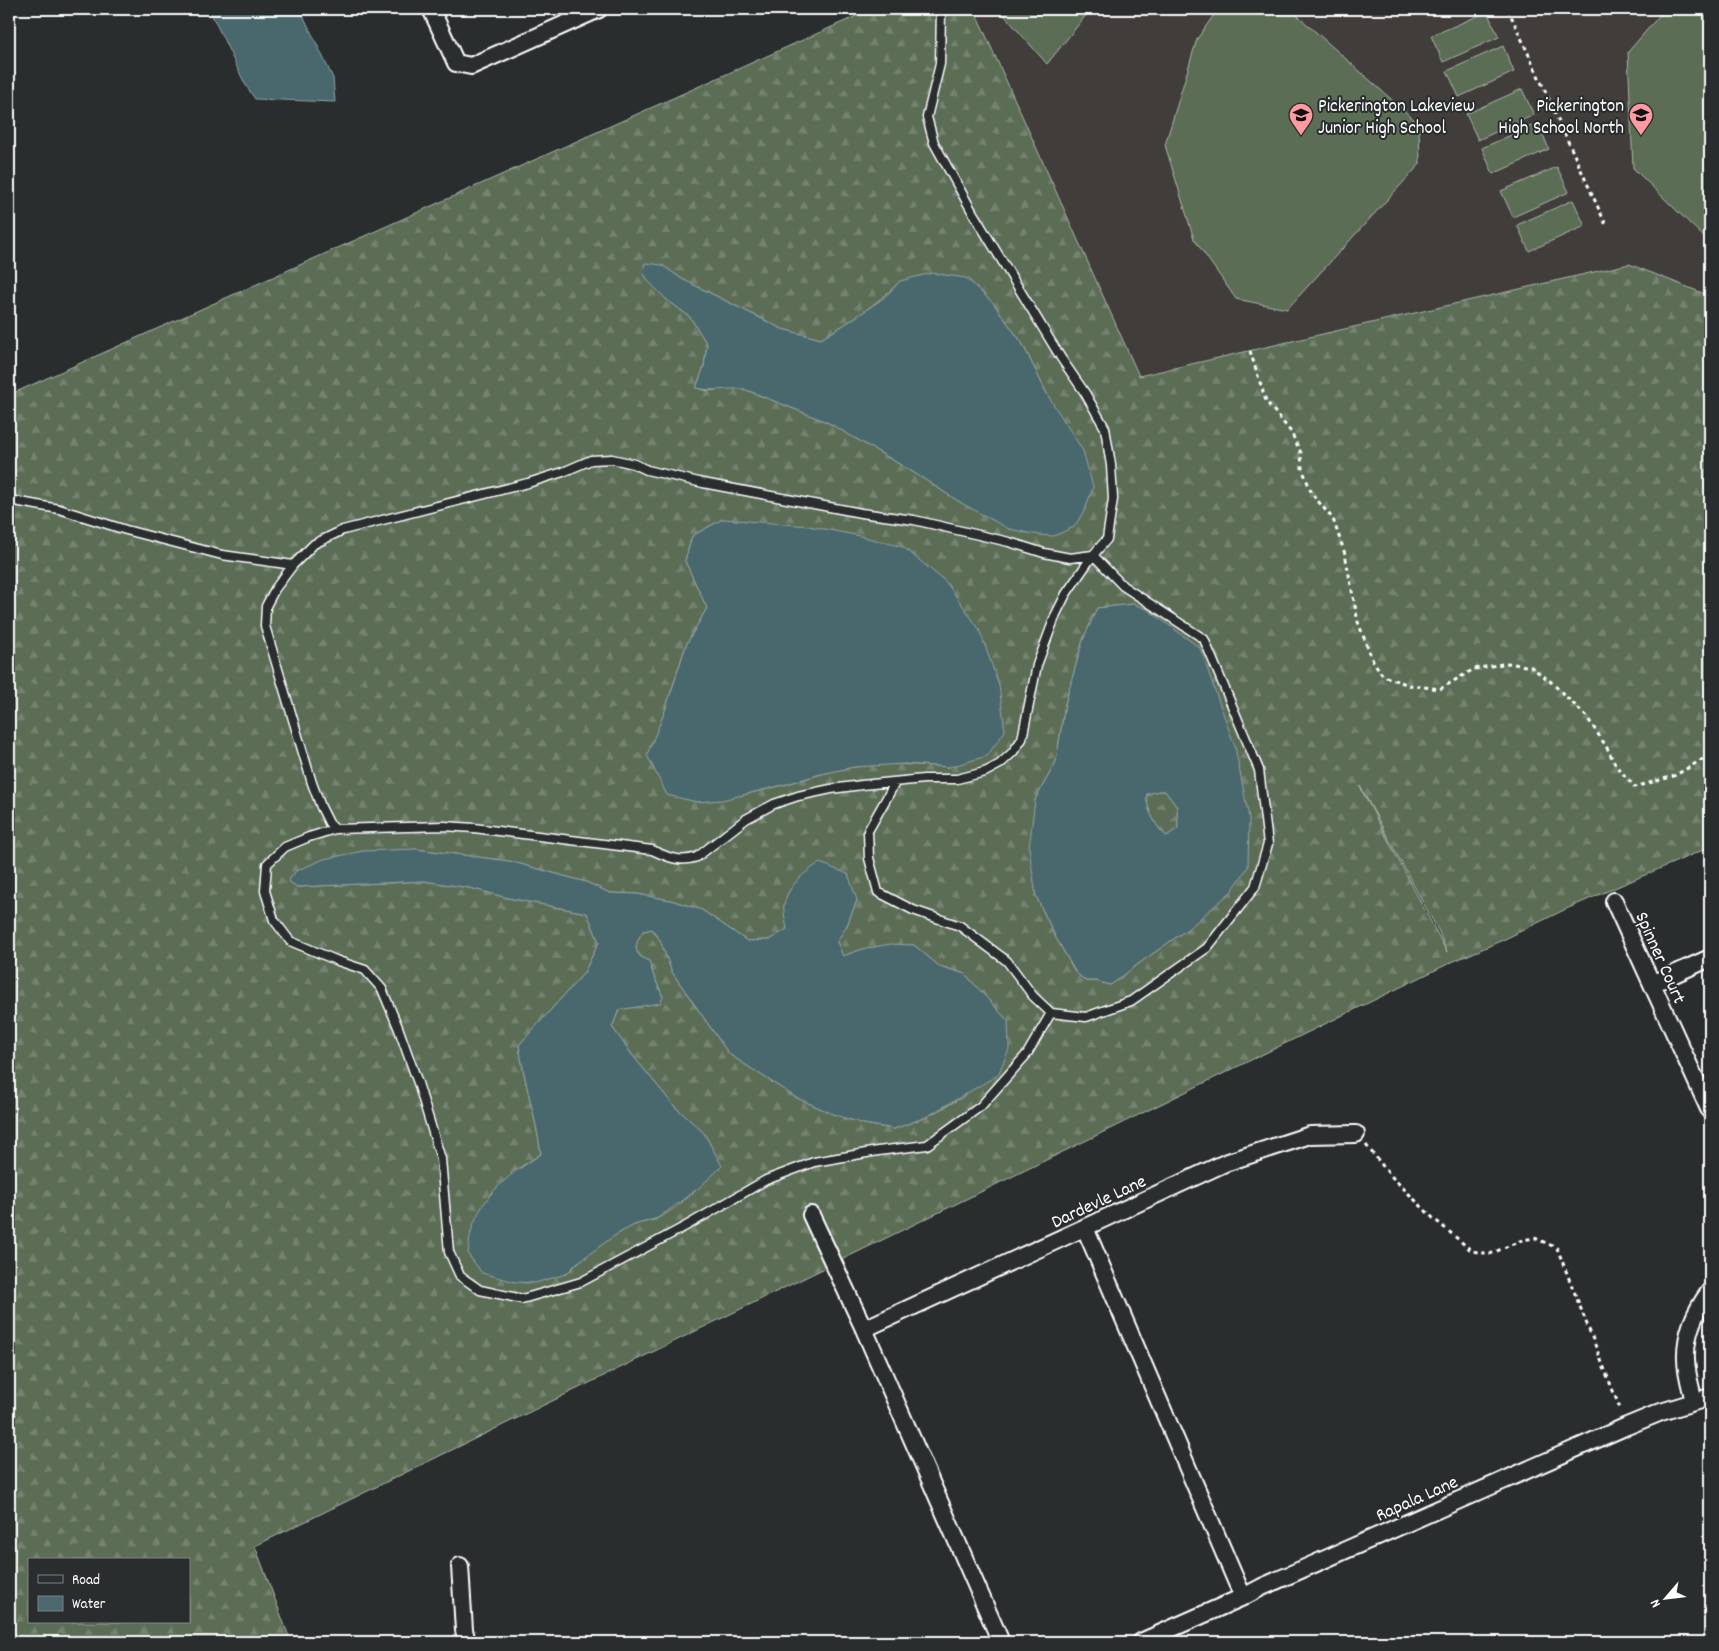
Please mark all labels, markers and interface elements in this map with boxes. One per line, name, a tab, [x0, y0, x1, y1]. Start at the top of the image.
place label: Pickerington Lakeview Junior High School	[1318, 94, 1475, 143]
place label: Pickerington High School North	[1498, 94, 1624, 143]
school or university icon: Pickerington Lakeview Junior High School	[1288, 102, 1314, 136]
school or university icon: Pickerington High School North	[1628, 102, 1654, 136]
street label: Spinner Court	[1627, 908, 1691, 1009]
street label: Dardevle Lane	[1048, 1169, 1151, 1237]
street label: Rapala Lane	[1372, 1470, 1463, 1530]
legend	[28, 1558, 190, 1624]
text: Road	[72, 1570, 100, 1592]
north arrow	[1642, 1574, 1692, 1624]
text: Water	[72, 1594, 106, 1616]
text: N	[1646, 1595, 1667, 1611]

